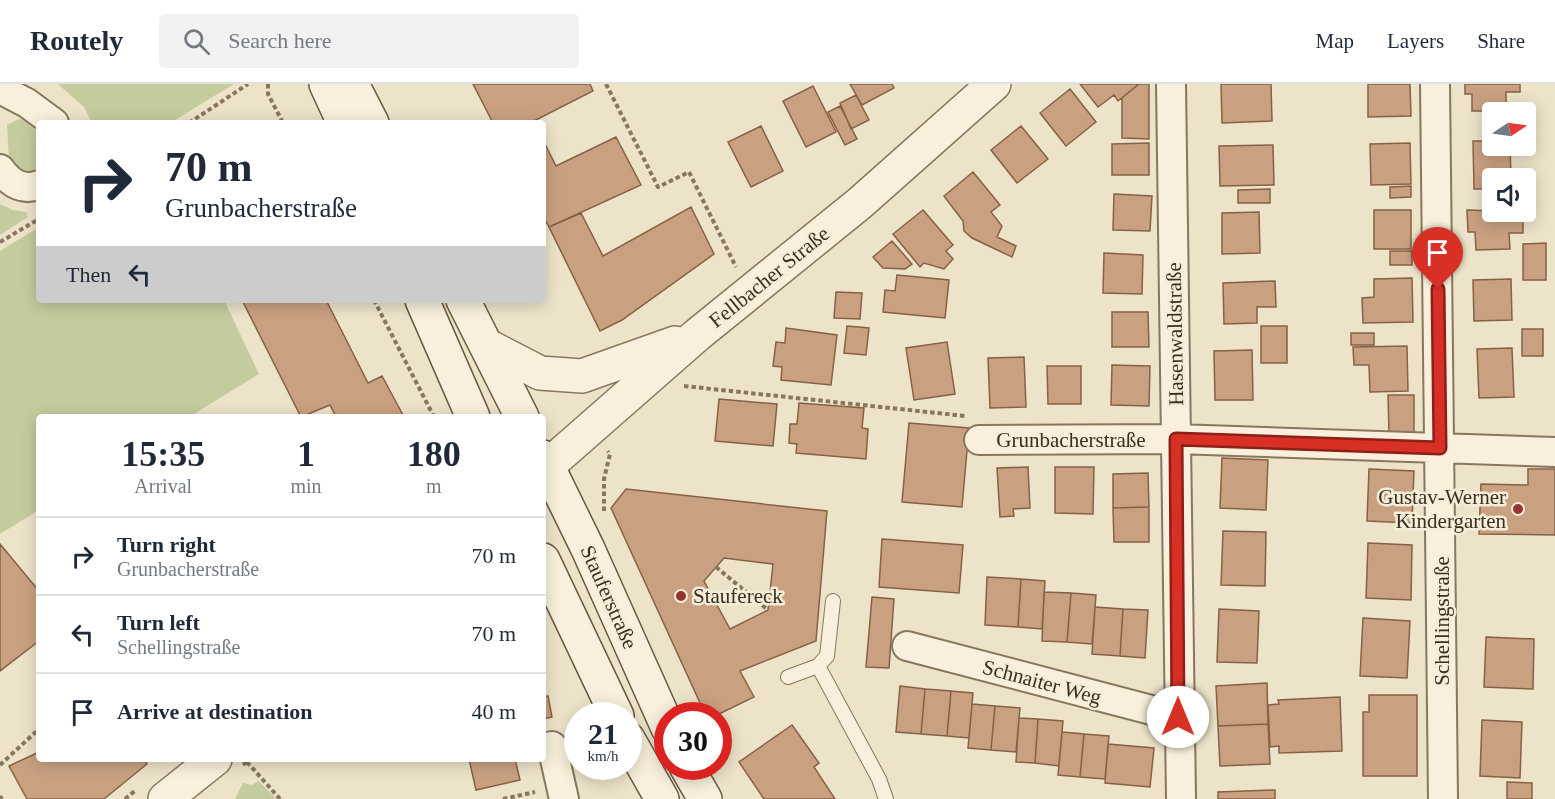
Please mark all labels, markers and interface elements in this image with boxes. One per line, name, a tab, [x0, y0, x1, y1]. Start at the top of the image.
search box	[159, 14, 579, 68]
text: Routely	[30, 25, 123, 56]
icon: search	[180, 25, 213, 58]
text: Search here	[228, 28, 332, 53]
text: Map	[1316, 29, 1354, 53]
text: Layers	[1387, 29, 1444, 53]
text: Share	[1477, 29, 1525, 53]
north arrow	[1482, 102, 1536, 156]
map controls	[1482, 102, 1536, 222]
icon: right	[66, 144, 144, 222]
text: 70 m	[165, 144, 253, 190]
button: sound	[1482, 168, 1536, 222]
text: Grunbacherstraße	[165, 193, 357, 223]
street label: Fellbacher Straße	[704, 221, 834, 333]
pin	[1412, 227, 1463, 289]
icon: arrive	[1421, 236, 1454, 269]
icon: left	[123, 258, 156, 291]
text: Then	[66, 262, 111, 287]
street label: Hasenwaldstraße	[1162, 262, 1188, 406]
street label: Grunbacherstraße	[996, 428, 1146, 452]
text: 15:35	[121, 434, 205, 474]
text: 1	[297, 434, 315, 474]
text: 180	[407, 434, 461, 474]
text: Arrival	[134, 475, 192, 497]
text: min	[290, 475, 322, 497]
text: m	[426, 475, 442, 497]
place label: Gustav-Werner Kindergarten	[1378, 485, 1506, 533]
marker: Gustav-Werner Kindergarten	[1511, 502, 1525, 516]
text: Turn right	[117, 532, 216, 557]
icon: right	[66, 540, 99, 573]
street label: Stauferstraße	[576, 542, 642, 652]
text: 70 m	[471, 543, 516, 568]
street label: Schellingstraße	[1430, 556, 1454, 686]
text: Grunbacherstraße	[117, 558, 259, 580]
place label: Staufereck	[693, 584, 783, 608]
marker: Staufereck	[674, 589, 688, 603]
text: Turn left	[117, 610, 200, 635]
icon: left	[66, 618, 99, 651]
text: 70 m	[471, 621, 516, 646]
text: Schellingstraße	[117, 636, 240, 658]
street label: Schnaiter Weg	[980, 655, 1105, 710]
position arrow	[1146, 685, 1210, 749]
icon: arrive	[66, 696, 99, 729]
text: Arrive at destination	[117, 699, 313, 724]
text: 40 m	[471, 699, 516, 724]
speed limit sign: 30	[654, 702, 732, 780]
text: 21	[588, 717, 618, 750]
text: km/h	[588, 748, 618, 764]

